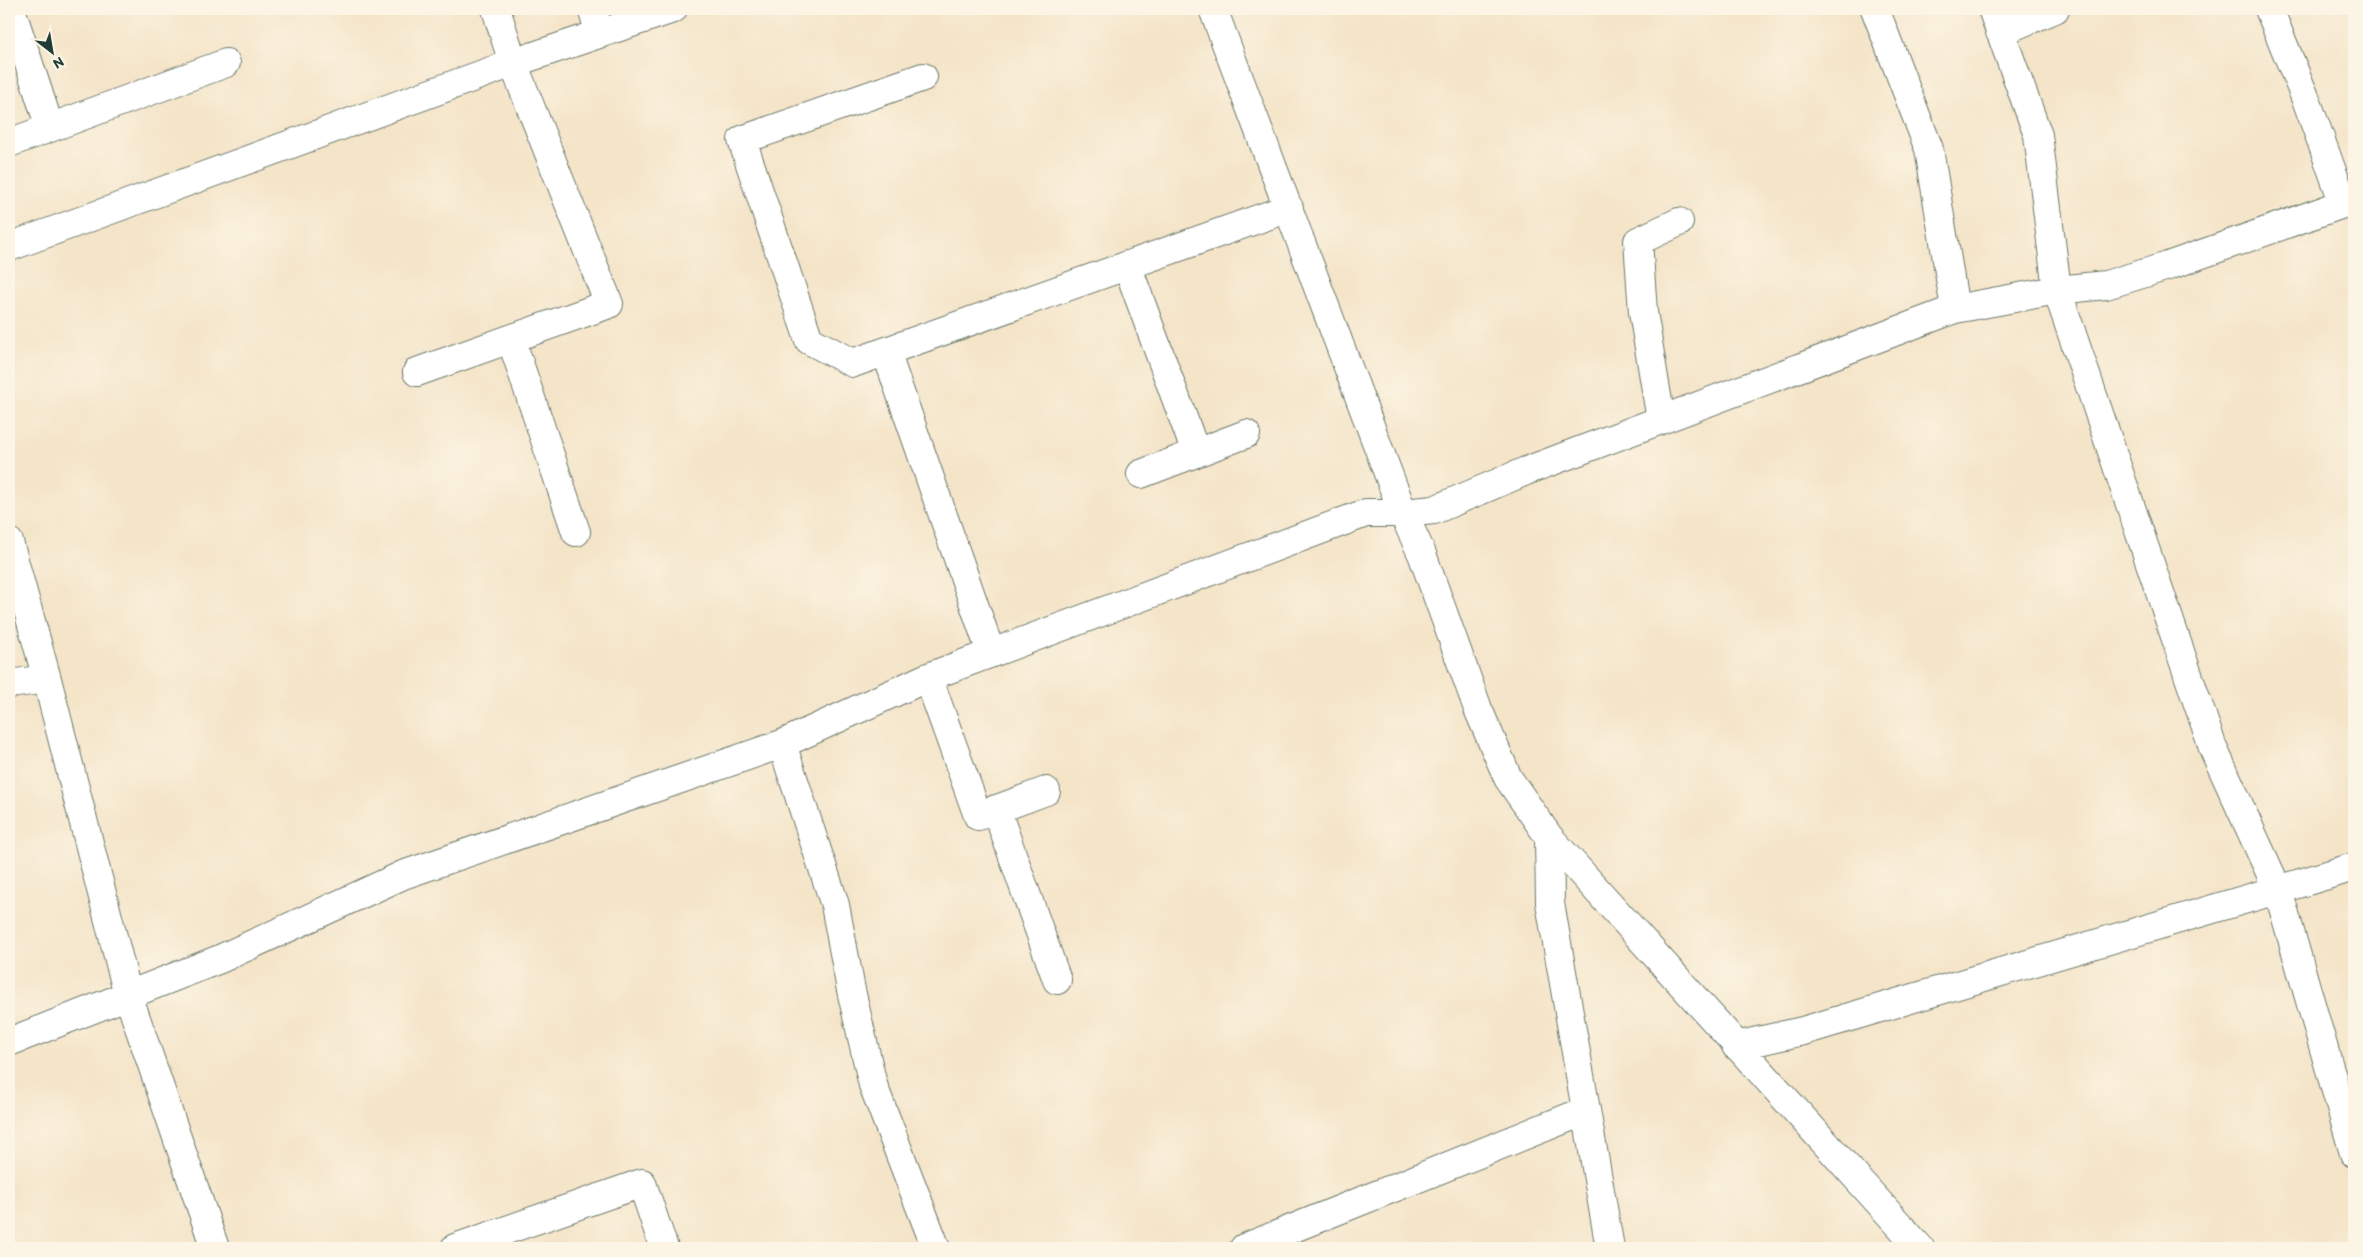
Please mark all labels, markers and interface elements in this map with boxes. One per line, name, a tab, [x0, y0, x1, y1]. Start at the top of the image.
north arrow	[28, 28, 78, 78]
text: N	[50, 53, 67, 72]

